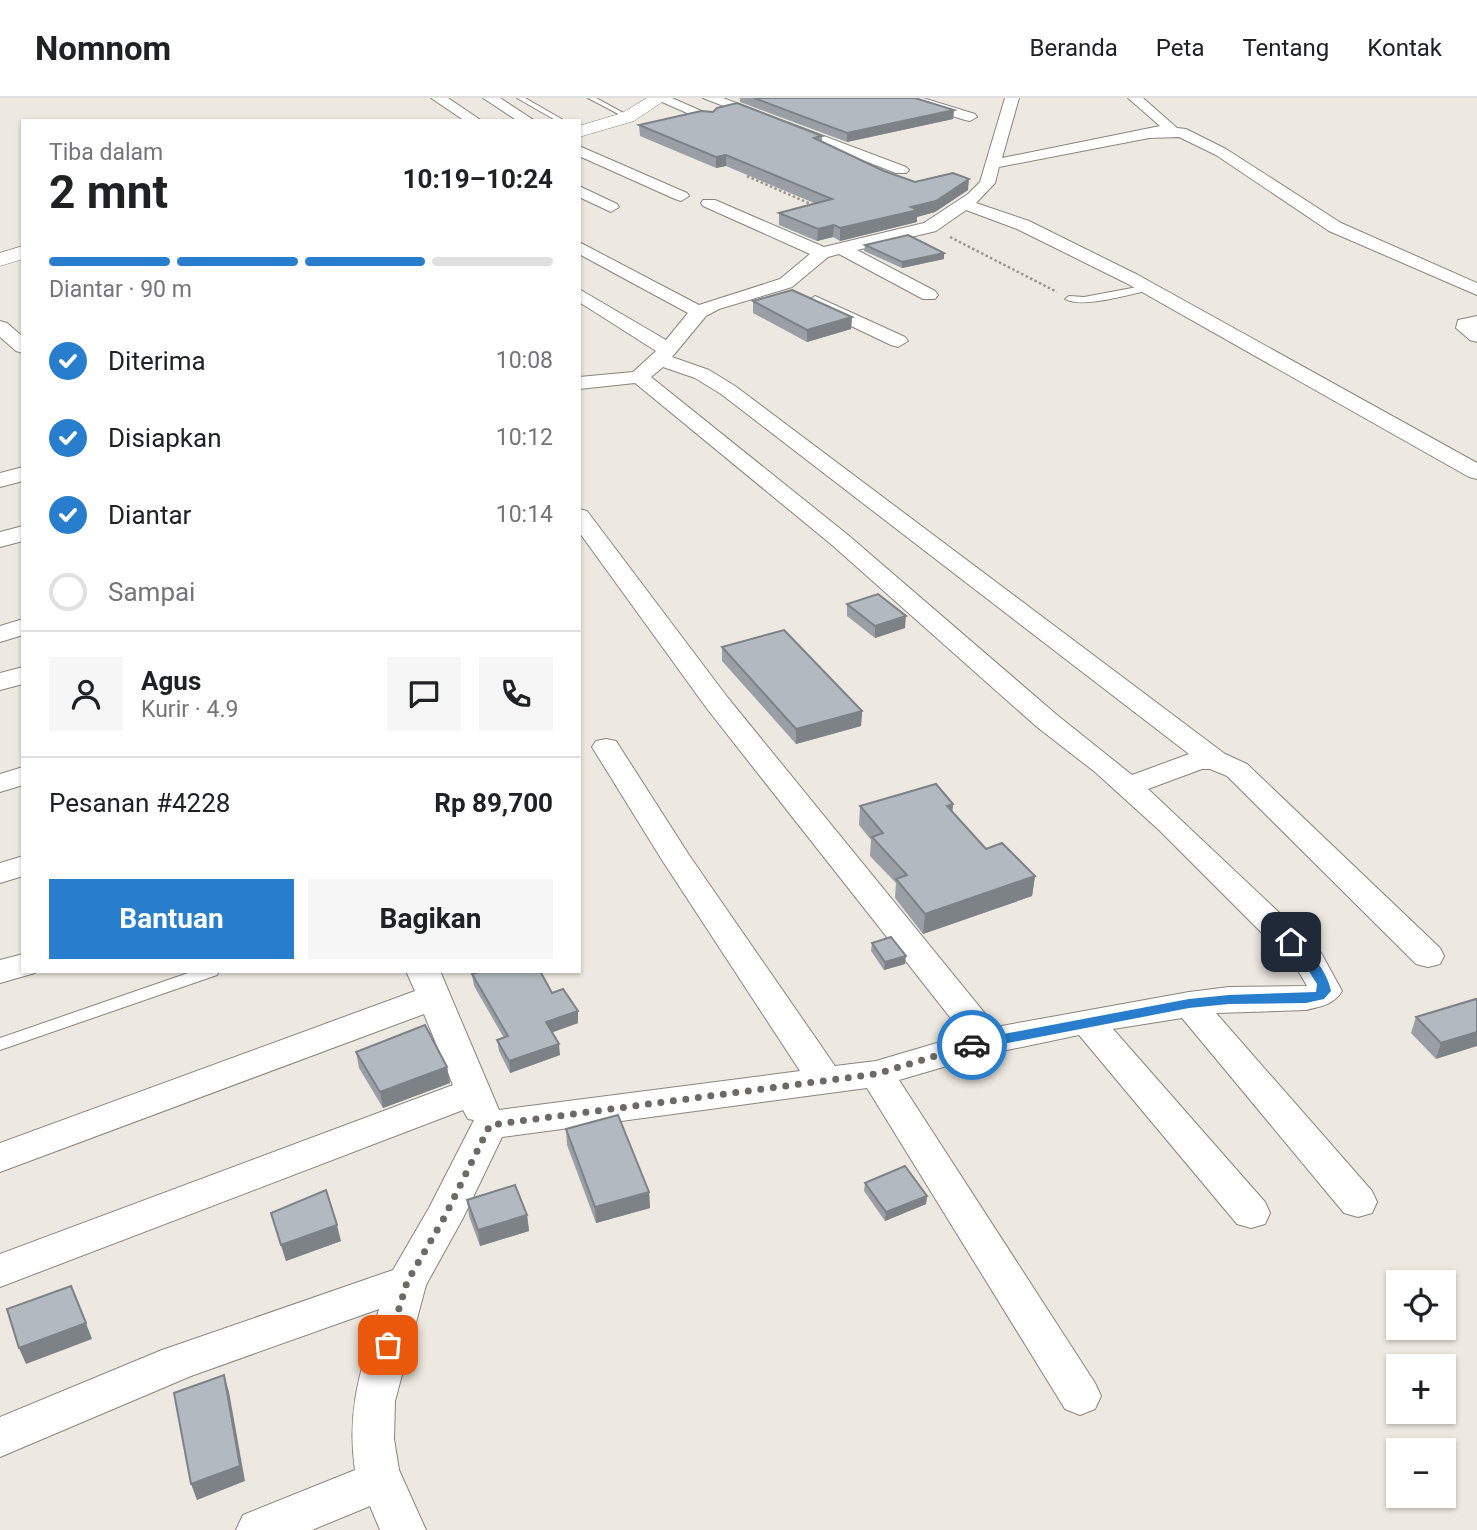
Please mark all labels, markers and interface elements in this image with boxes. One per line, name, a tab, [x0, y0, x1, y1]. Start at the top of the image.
text: Nomnom	[35, 29, 171, 68]
text: Beranda	[1030, 34, 1118, 62]
text: Peta	[1156, 34, 1204, 62]
text: Tentang	[1242, 34, 1329, 62]
text: Kontak	[1367, 34, 1442, 62]
text: Tiba dalam	[49, 139, 163, 166]
text: 10:19–10:24	[403, 164, 553, 194]
text: 2 mnt	[49, 165, 168, 219]
text: Diantar · 90 m	[49, 276, 192, 303]
icon: check	[49, 342, 87, 380]
text: Diterima	[108, 346, 206, 376]
text: 10:08	[496, 347, 553, 374]
icon: check	[49, 419, 87, 457]
text: Disiapkan	[108, 423, 222, 453]
text: 10:12	[496, 424, 553, 451]
icon: check	[49, 496, 87, 534]
text: Diantar	[108, 500, 191, 530]
text: 10:14	[496, 501, 553, 528]
text: Sampai	[108, 577, 195, 607]
button: person	[49, 657, 123, 731]
button: chat	[387, 657, 461, 731]
button: phone	[479, 657, 553, 731]
text: Agus	[141, 666, 201, 696]
text: Kurir · 4.9	[141, 696, 238, 723]
text: Pesanan #4228	[49, 788, 230, 818]
text: Rp 89,700	[434, 788, 553, 818]
button: Bantuan	[49, 879, 294, 959]
button: Bagikan	[308, 879, 553, 959]
pin	[1261, 912, 1321, 972]
icon: home	[1272, 923, 1310, 961]
courier	[937, 1010, 1007, 1080]
icon: car	[953, 1026, 991, 1064]
map controls	[1386, 1270, 1456, 1508]
button: locate	[1386, 1270, 1456, 1340]
pin	[358, 1315, 418, 1375]
icon: bag	[369, 1326, 407, 1364]
button: +	[1386, 1354, 1456, 1424]
button: −	[1386, 1438, 1456, 1508]

